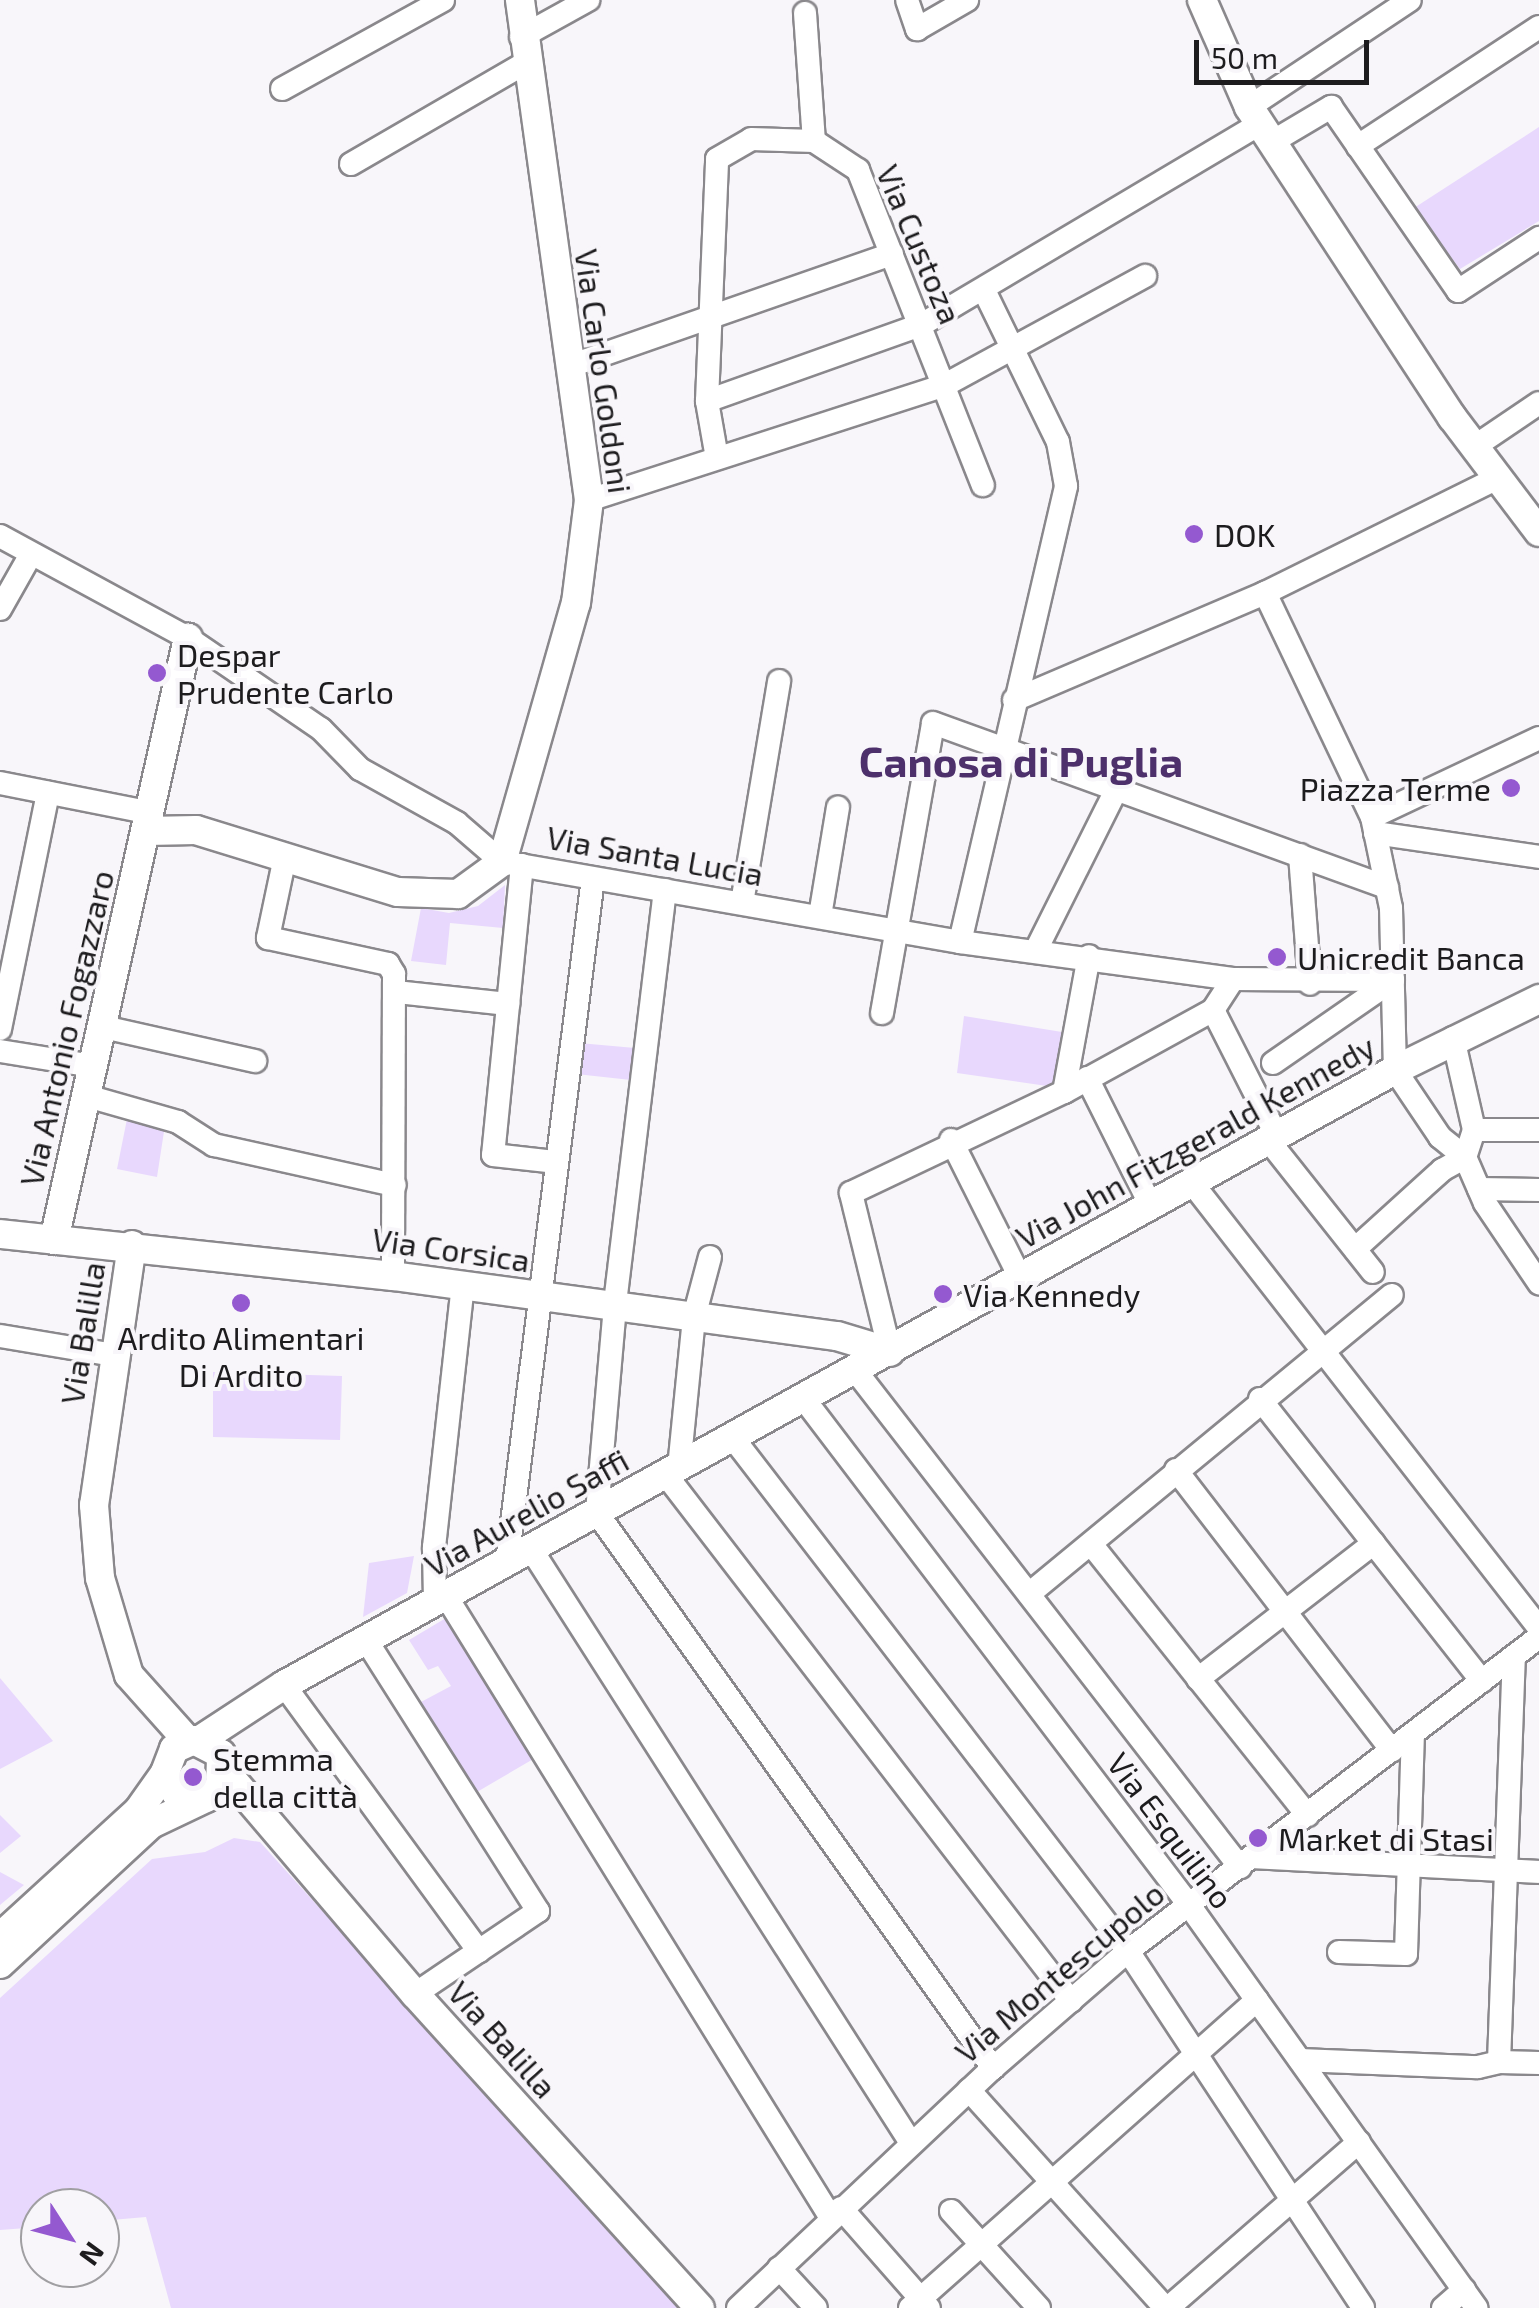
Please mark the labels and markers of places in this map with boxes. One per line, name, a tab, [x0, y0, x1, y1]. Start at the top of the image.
place label: DOK	[1214, 515, 1276, 553]
marker: DOK	[1183, 523, 1205, 545]
place label: Despar Prudente Carlo	[177, 636, 394, 711]
marker: Despar Prudente Carlo	[146, 662, 168, 684]
place label: Piazza Terme	[1299, 769, 1491, 807]
marker: Piazza Terme	[1500, 777, 1522, 799]
place label: Unicredit Banca	[1297, 938, 1525, 976]
marker: Unicredit Banca	[1266, 946, 1288, 968]
place label: Via Kennedy	[963, 1275, 1140, 1313]
marker: Via Kennedy	[932, 1283, 954, 1305]
marker: Ardito Alimentari Di Ardito	[230, 1292, 252, 1314]
place label: Ardito Alimentari Di Ardito	[117, 1319, 365, 1394]
place label: Stemma della città	[213, 1740, 358, 1815]
marker: Stemma della città	[182, 1766, 204, 1788]
place label: Market di Stasi	[1278, 1819, 1494, 1857]
marker: Market di Stasi	[1247, 1827, 1269, 1849]

